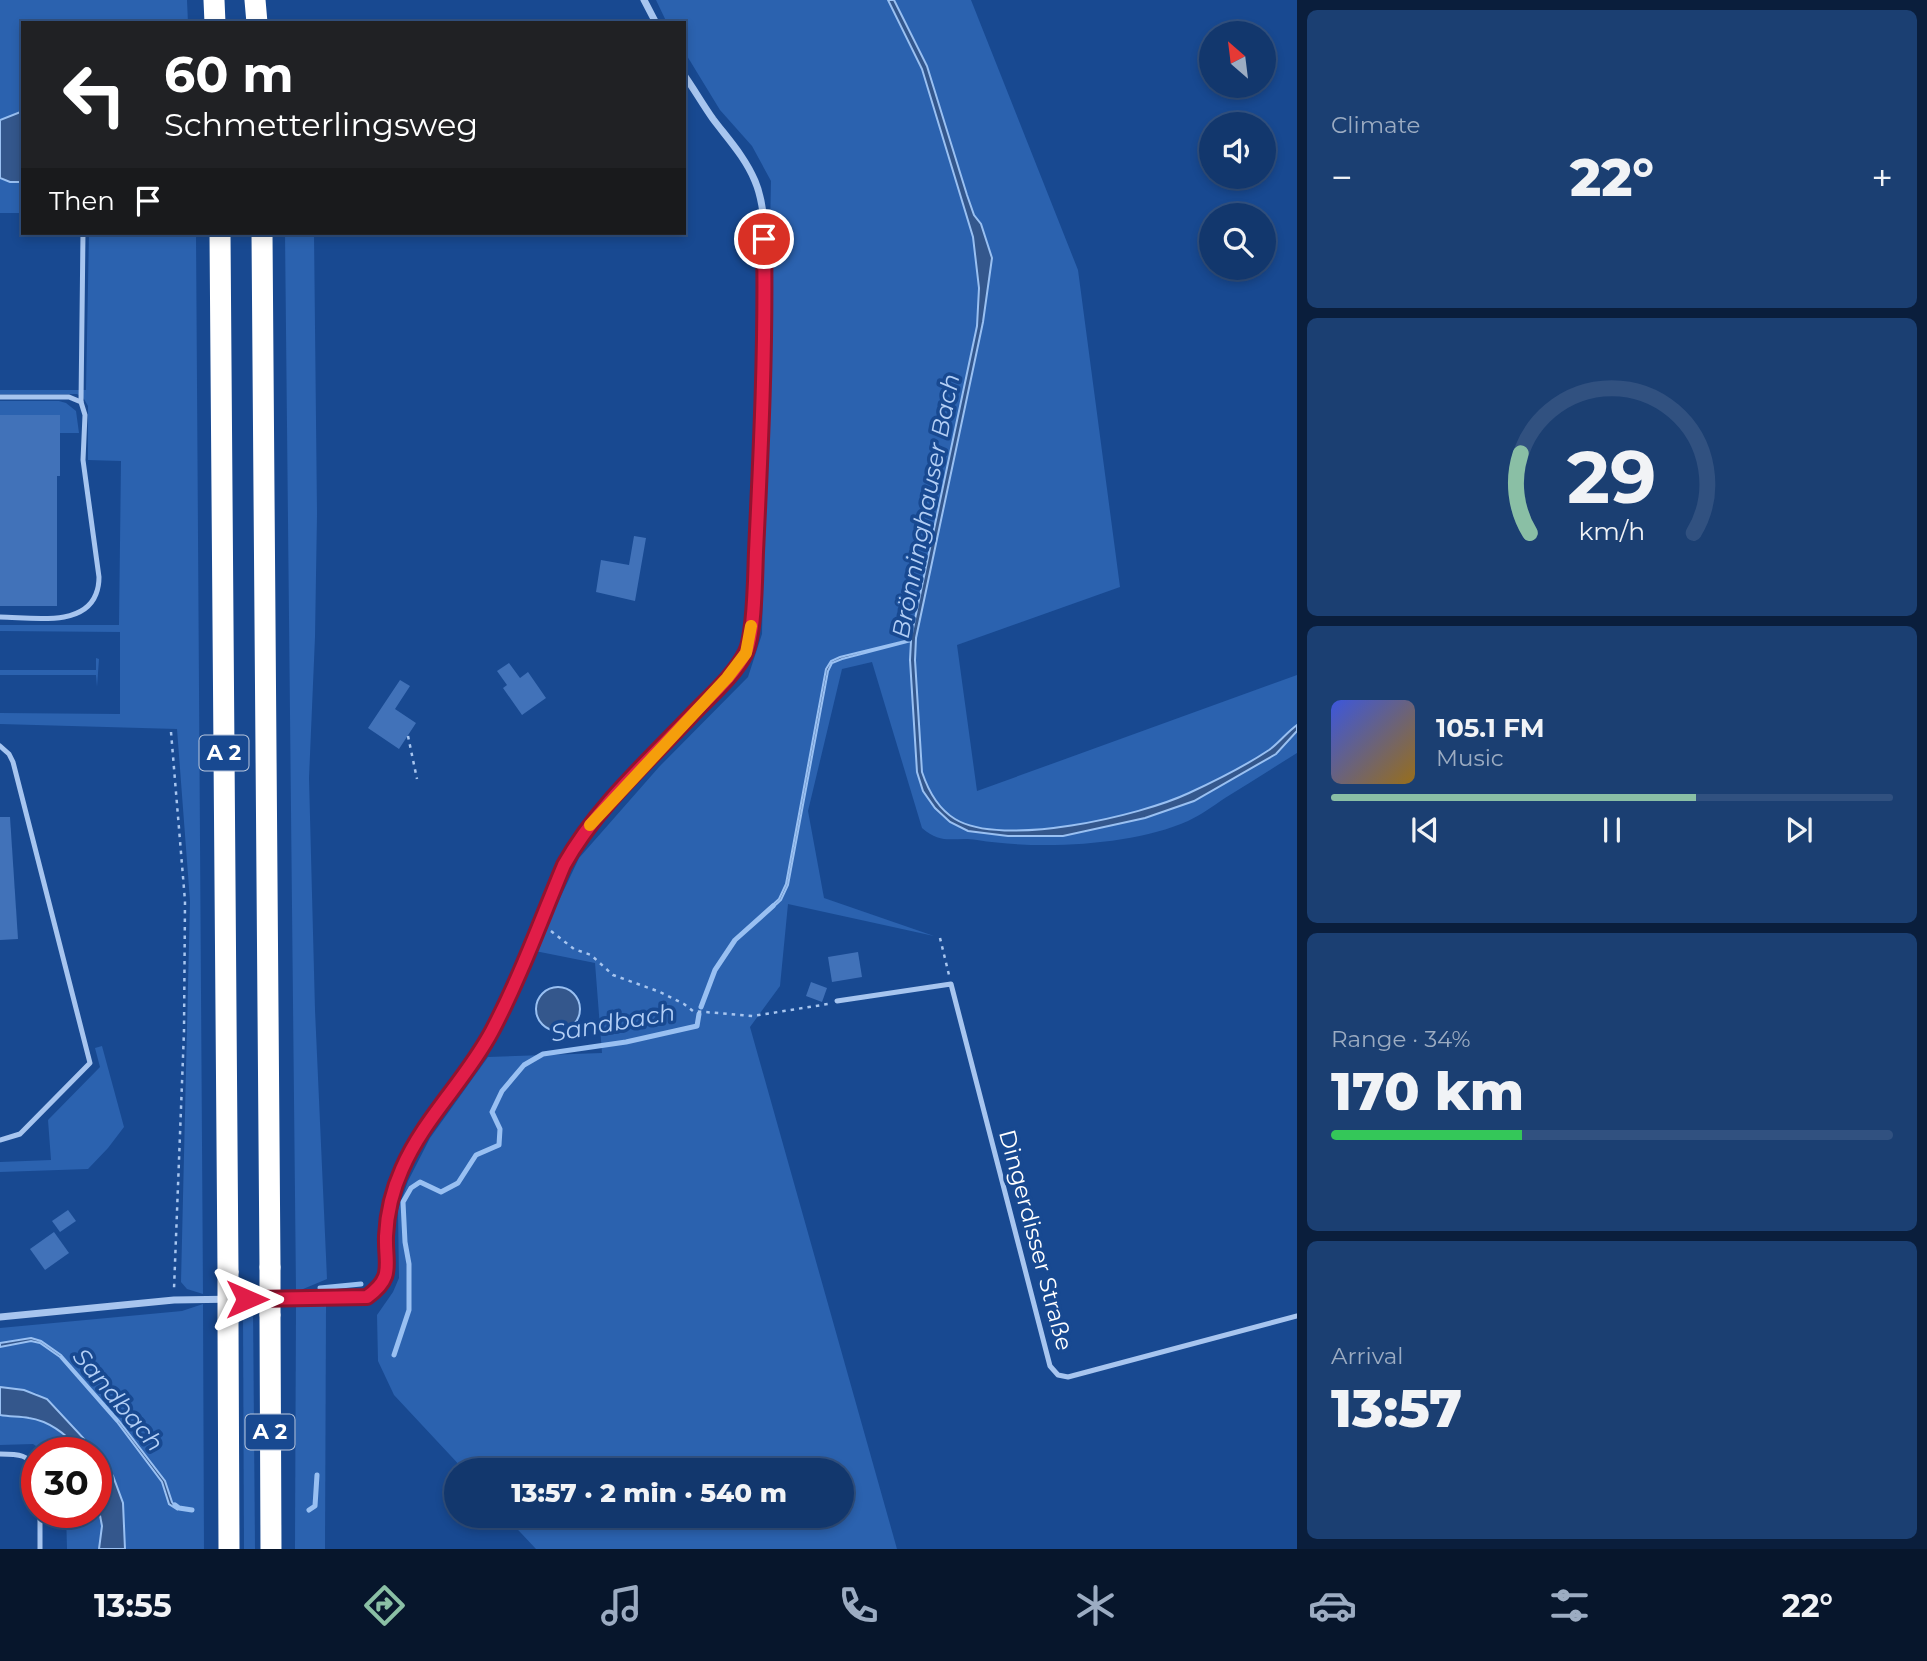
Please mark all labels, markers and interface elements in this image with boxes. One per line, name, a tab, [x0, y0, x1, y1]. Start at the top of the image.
north arrow	[1199, 21, 1276, 98]
map controls	[1199, 21, 1276, 280]
text: 60 m	[164, 45, 294, 104]
icon: left	[49, 49, 140, 140]
text: Schmetterlingsweg	[164, 105, 478, 144]
text: Climate	[1331, 111, 1420, 139]
button: sound	[1199, 112, 1276, 189]
text: 22°	[1570, 146, 1654, 209]
text: −	[1331, 154, 1353, 201]
text: +	[1871, 154, 1893, 201]
icon: arrive	[129, 182, 167, 220]
text: Then	[49, 185, 115, 217]
button: search	[1199, 203, 1276, 280]
pin	[734, 209, 794, 269]
icon: arrive	[745, 220, 783, 258]
water label: Brönninghauser Bach	[886, 371, 965, 641]
text: 29	[1567, 433, 1657, 521]
text: km/h	[1579, 515, 1645, 545]
text: 105.1 FM	[1436, 712, 1545, 744]
road number: A 2	[200, 736, 248, 770]
text: Music	[1436, 744, 1504, 772]
icon: previous	[1406, 811, 1444, 849]
icon: pause	[1593, 811, 1631, 849]
icon: next	[1780, 811, 1818, 849]
water label: Sandbach	[549, 997, 677, 1048]
text: Range · 34%	[1331, 1025, 1471, 1053]
text: 170 km	[1331, 1060, 1524, 1123]
street label: Dingerdisser Straße	[993, 1127, 1079, 1353]
position arrow	[210, 1262, 284, 1336]
water label: Sandbach	[67, 1342, 170, 1457]
text: Arrival	[1331, 1342, 1404, 1370]
text: 13:57	[1331, 1377, 1462, 1440]
road number: A 2	[246, 1414, 294, 1450]
speed limit sign: 30	[21, 1437, 112, 1528]
text: 13:57 · 2 min · 540 m	[511, 1477, 787, 1509]
icon: directions	[360, 1581, 409, 1630]
icon: music	[597, 1581, 646, 1630]
icon: phone	[834, 1581, 883, 1630]
icon: climate	[1071, 1581, 1120, 1630]
icon: car	[1308, 1581, 1357, 1630]
icon: filters	[1545, 1581, 1594, 1630]
text: 13:55	[94, 1586, 172, 1625]
text: 22°	[1782, 1586, 1833, 1625]

